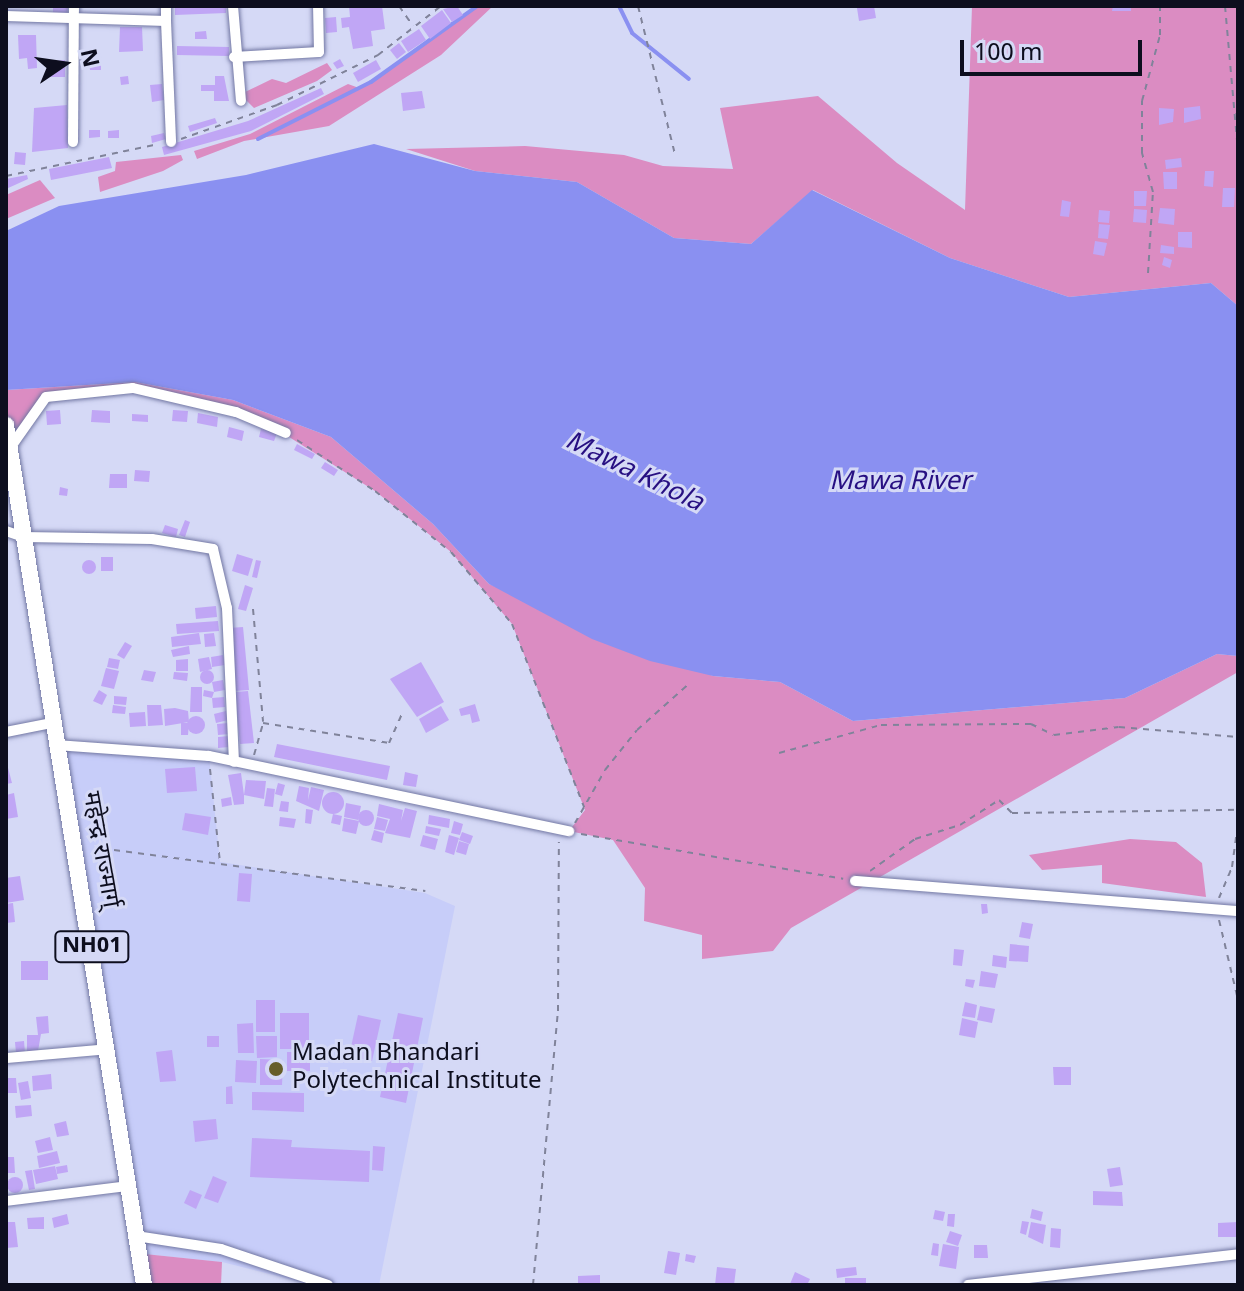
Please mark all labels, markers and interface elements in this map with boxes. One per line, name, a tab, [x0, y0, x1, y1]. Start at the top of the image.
north arrow	[24, 24, 104, 104]
scale bar	[964, 24, 1146, 74]
text: 100 m	[974, 38, 1042, 70]
text: N	[72, 47, 104, 70]
water label: Mawa Khola	[559, 427, 707, 521]
water label: Mawa River	[829, 468, 971, 500]
street label: महेन्द्र राज्मार्ग्	[75, 790, 123, 910]
road number: NH01	[54, 929, 130, 965]
place label: Madan Bhandari Polytechnical Institute	[292, 1041, 541, 1097]
marker: Madan Bhandari Polytechnical Institute	[267, 1060, 285, 1078]

